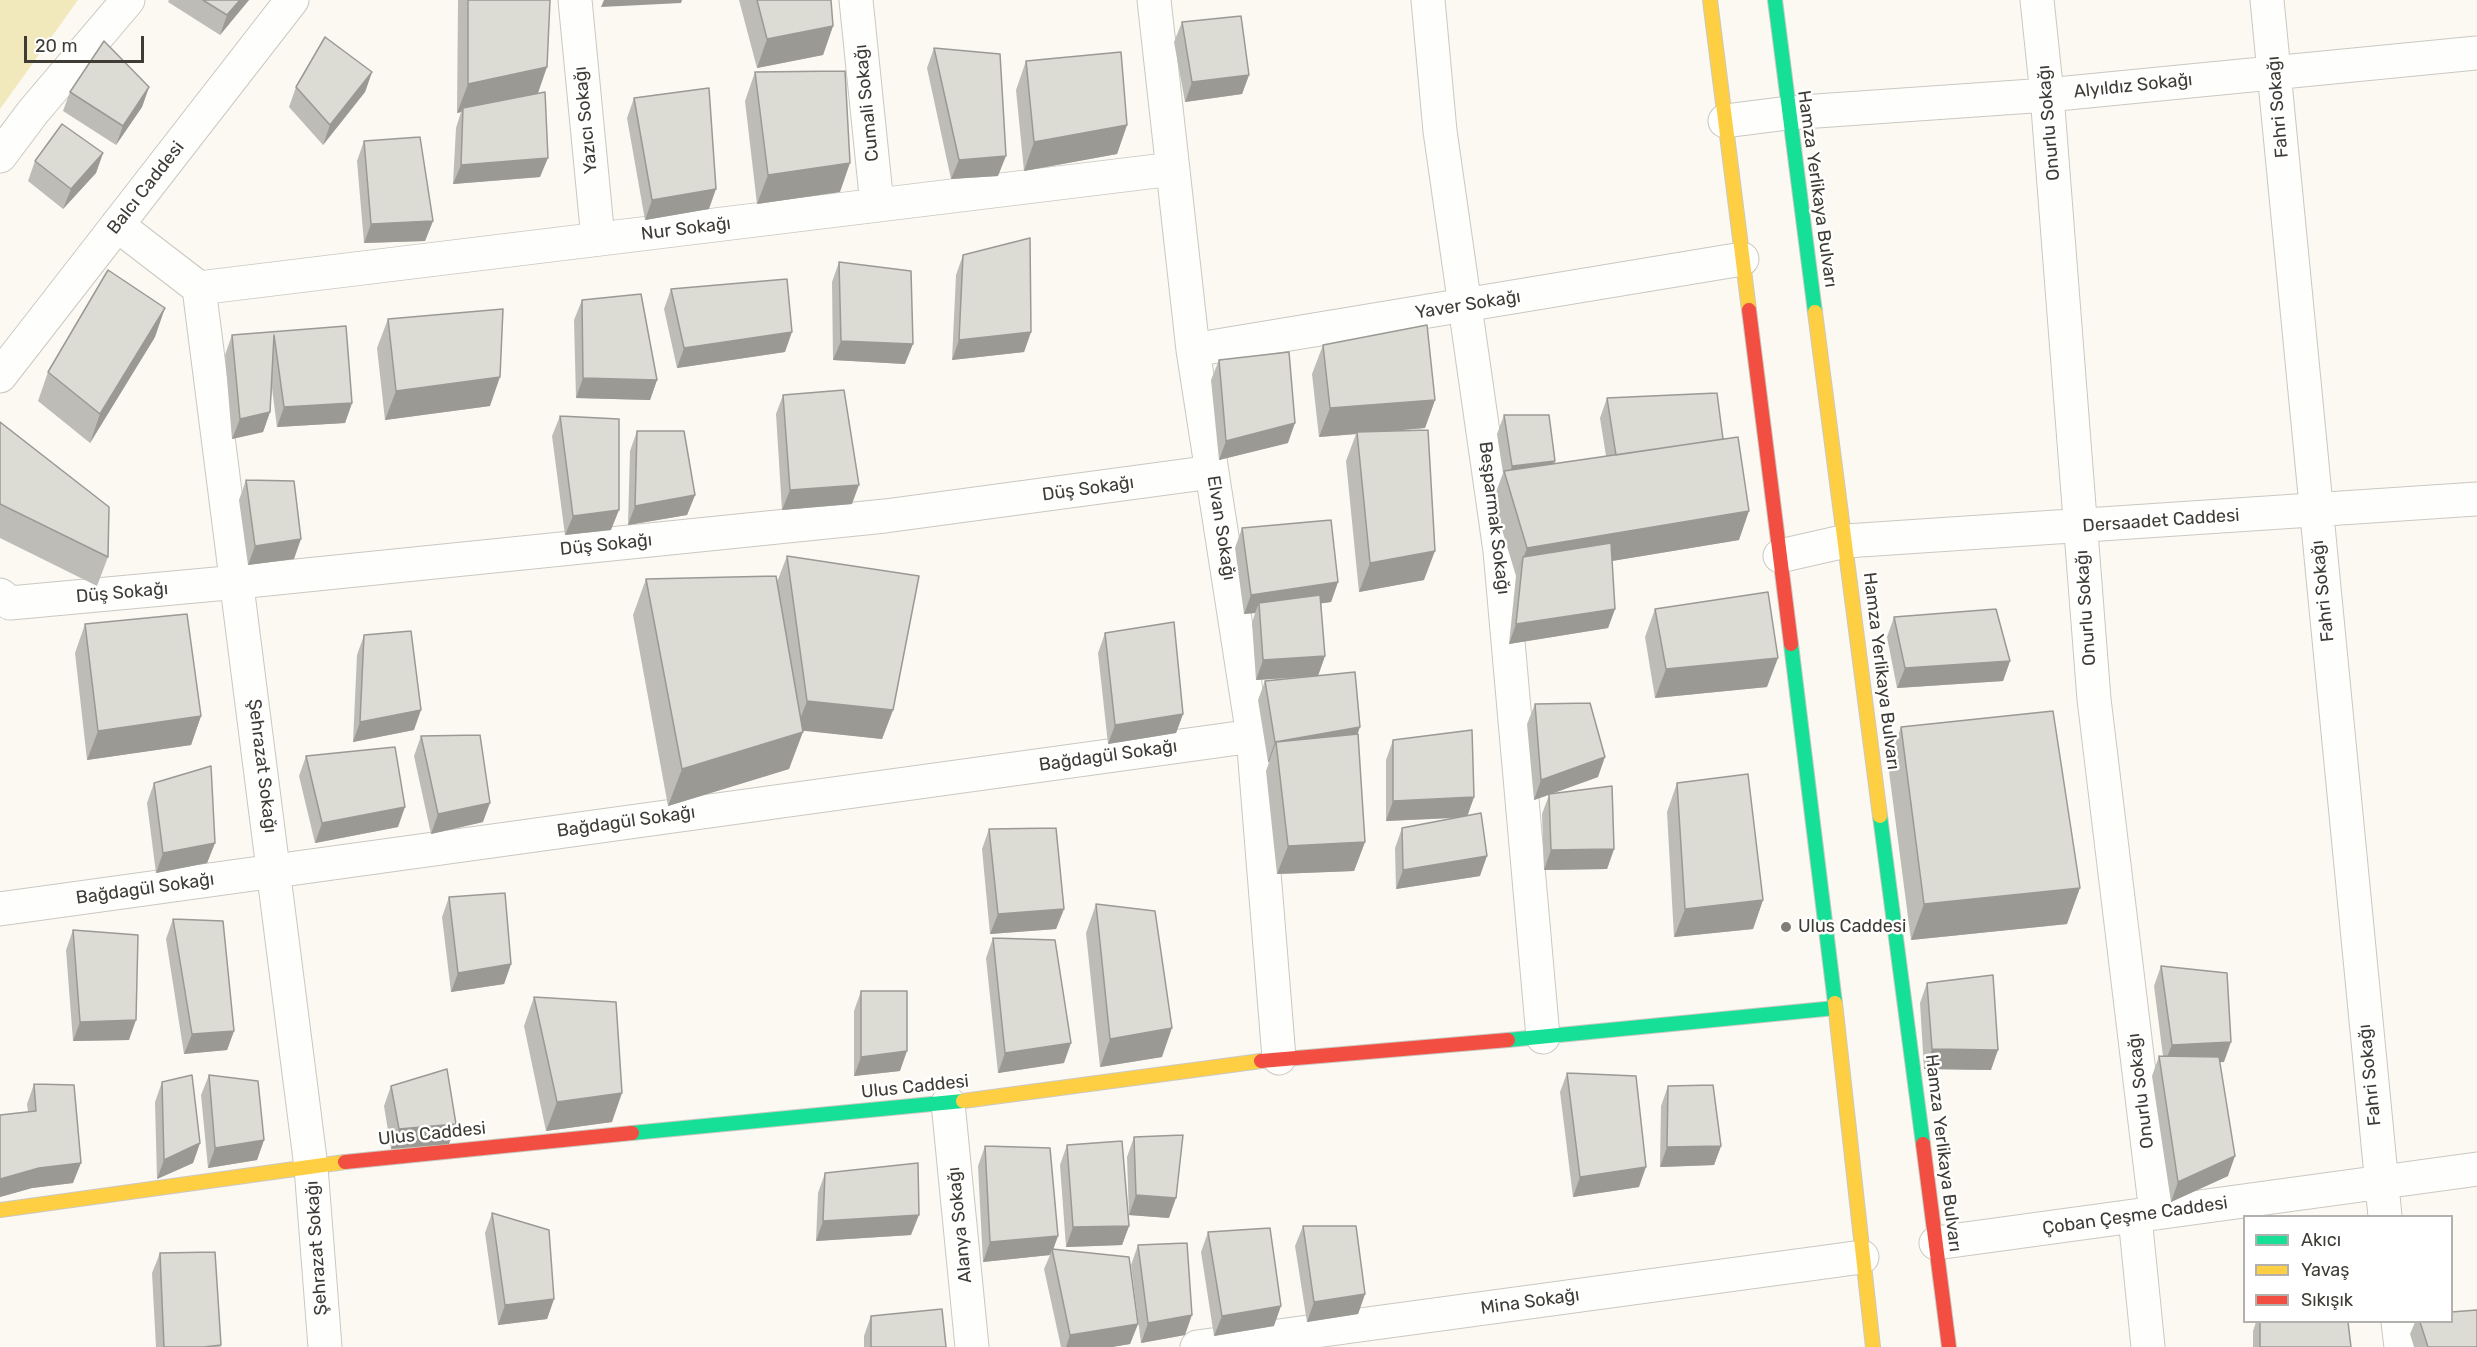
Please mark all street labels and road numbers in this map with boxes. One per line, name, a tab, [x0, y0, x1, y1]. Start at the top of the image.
street label: Cumali Sokağı	[850, 43, 884, 163]
street label: Fahri Sokağı	[2263, 55, 2293, 159]
street label: Onurlu Sokağı	[2033, 64, 2065, 182]
street label: Yazıcı Sokağı	[570, 65, 602, 175]
street label: Alyıldız Sokağı	[2072, 69, 2194, 103]
street label: Hamza Yerlikaya Bulvarı	[1792, 89, 1842, 289]
street label: Balcı Caddesi	[103, 137, 189, 239]
street label: Nur Sokağı	[640, 213, 732, 245]
street label: Yaver Sokağı	[1414, 286, 1522, 324]
street label: Beşparmak Sokağı	[1474, 440, 1514, 596]
street label: Düş Sokağı	[1041, 472, 1135, 506]
street label: Elvan Sokağı	[1202, 474, 1240, 582]
street label: Dersaadet Caddesi	[2082, 505, 2240, 537]
street label: Düş Sokağı	[559, 529, 653, 561]
street label: Fahri Sokağı	[2307, 539, 2339, 643]
street label: Onurlu Sokağı	[2071, 549, 2101, 667]
street label: Hamza Yerlikaya Bulvarı	[1858, 571, 1904, 771]
street label: Düş Sokağı	[75, 578, 169, 608]
street label: Şehrazat Sokağı	[243, 698, 281, 834]
street label: Bağdagül Sokağı	[1037, 736, 1179, 776]
street label: Bağdagül Sokağı	[555, 802, 697, 842]
street label: Bağdagül Sokağı	[74, 869, 216, 909]
street label: Fahri Sokağı	[2354, 1023, 2386, 1127]
street label: Onurlu Sokağı	[2123, 1032, 2159, 1150]
street label: Hamza Yerlikaya Bulvarı	[1920, 1053, 1966, 1253]
street label: Ulus Caddesi	[860, 1071, 970, 1103]
street label: Ulus Caddesi	[377, 1118, 487, 1150]
street label: Alanya Sokağı	[943, 1166, 977, 1284]
street label: Şehrazat Sokağı	[302, 1180, 332, 1316]
street label: Çoban Çeşme Caddesi	[2041, 1192, 2229, 1240]
street label: Mina Sokağı	[1479, 1284, 1581, 1320]

